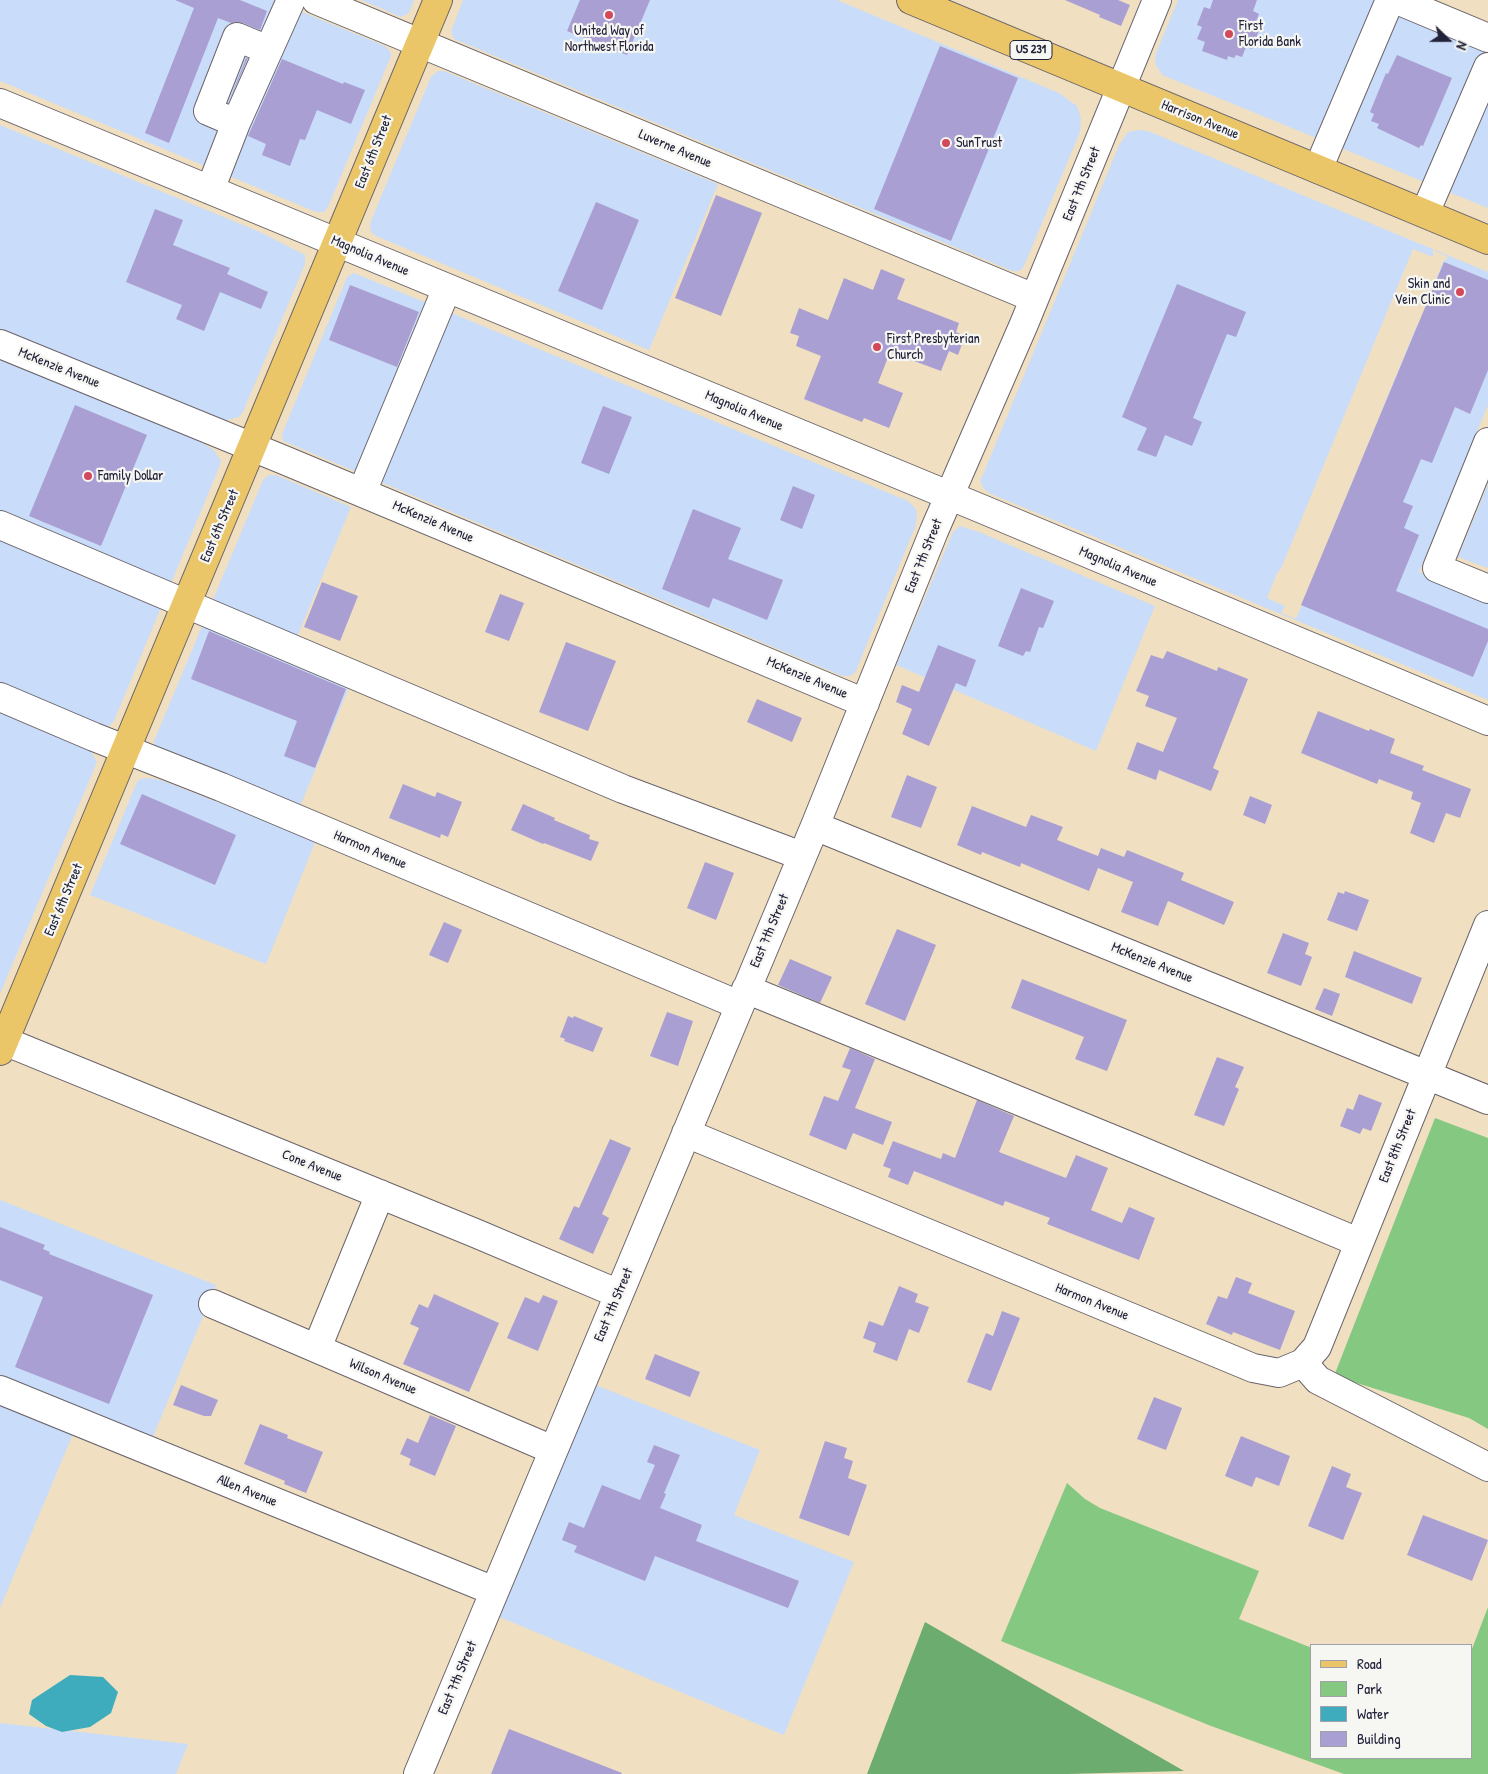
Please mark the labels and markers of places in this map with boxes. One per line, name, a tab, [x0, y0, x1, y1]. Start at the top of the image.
marker: United Way of Northwest Florida	[603, 9, 615, 21]
place label: First Florida Bank	[1239, 18, 1301, 50]
place label: United Way of Northwest Florida	[565, 23, 653, 56]
marker: First Florida Bank	[1223, 28, 1235, 40]
place label: SunTrust	[956, 135, 1002, 151]
marker: SunTrust	[940, 137, 952, 149]
place label: Skin and Vein Clinic	[1394, 276, 1450, 308]
marker: Skin and Vein Clinic	[1454, 286, 1466, 298]
place label: First Presbyterian Church	[887, 331, 980, 364]
marker: First Presbyterian Church	[871, 341, 883, 353]
place label: Family Dollar	[98, 468, 163, 484]
marker: Family Dollar	[82, 470, 94, 482]

